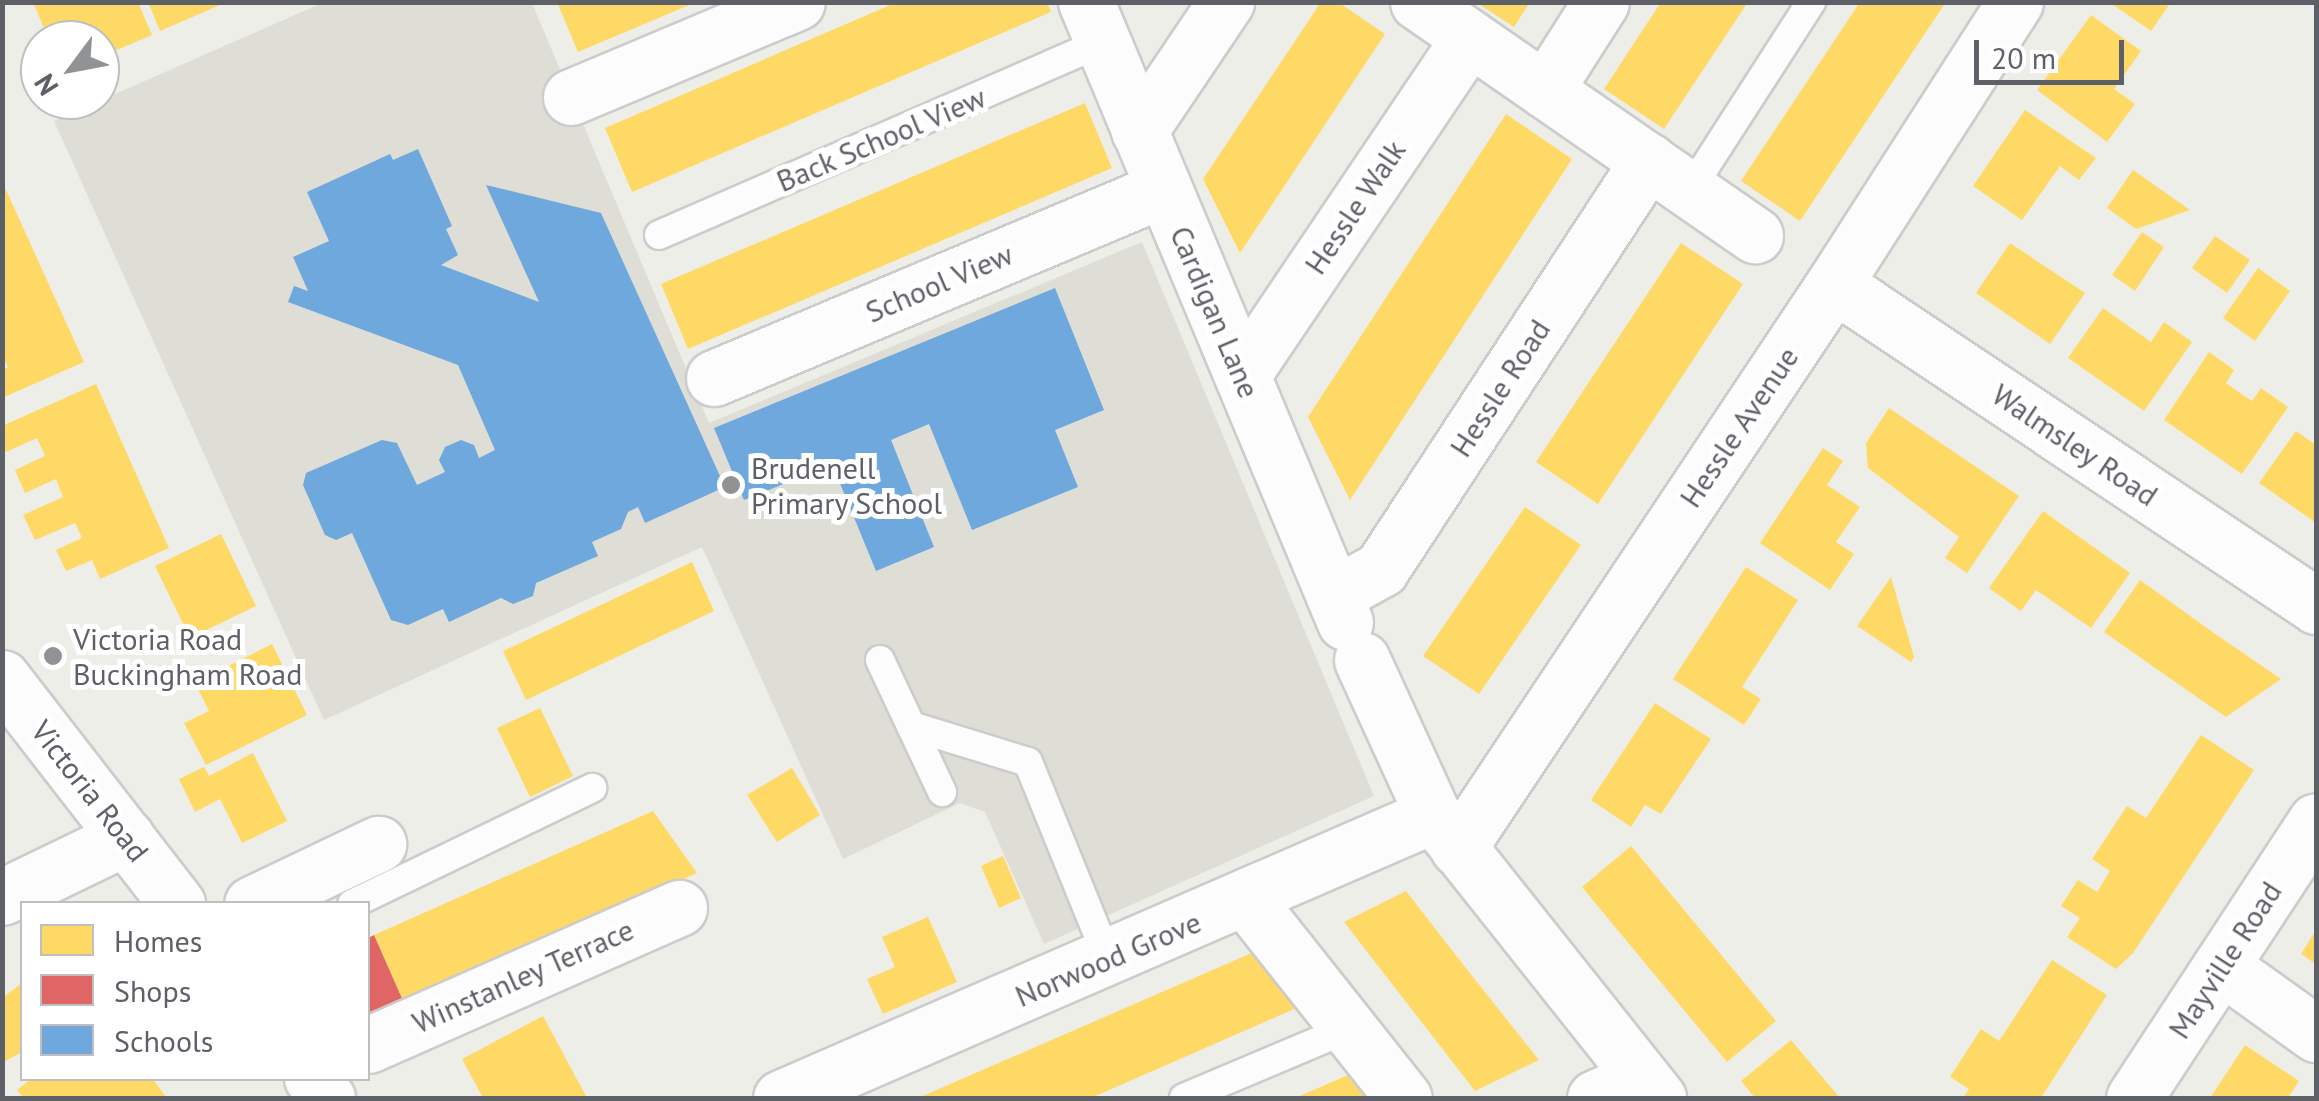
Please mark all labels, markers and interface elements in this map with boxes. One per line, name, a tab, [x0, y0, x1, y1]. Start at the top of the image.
north arrow	[20, 20, 120, 120]
scale bar	[1979, 20, 2129, 82]
text: 20 m	[1991, 38, 2056, 77]
text: N	[25, 67, 66, 103]
street label: Back School View	[770, 78, 992, 200]
street label: Hessle Walk	[1297, 133, 1413, 281]
street label: Cardigan Lane	[1163, 221, 1267, 403]
street label: School View	[860, 236, 1018, 330]
street label: Hessle Road	[1442, 313, 1558, 463]
street label: Hessle Avenue	[1672, 340, 1806, 514]
street label: Walmsley Road	[1985, 376, 2165, 514]
place label: Brudenell Primary School	[751, 450, 943, 520]
marker: Brudenell Primary School	[720, 474, 742, 496]
place label: Victoria Road Buckingham Road	[73, 621, 302, 692]
marker: Victoria Road Buckingham Road	[42, 645, 64, 667]
street label: Victoria Road	[24, 713, 156, 869]
street label: Mayville Road	[2161, 875, 2289, 1045]
legend	[20, 901, 370, 1081]
street label: Norwood Grove	[1010, 904, 1206, 1014]
street label: Winstanley Terrace	[406, 911, 640, 1041]
text: Homes	[114, 921, 202, 960]
text: Shops	[114, 971, 191, 1010]
text: Schools	[114, 1021, 213, 1060]

